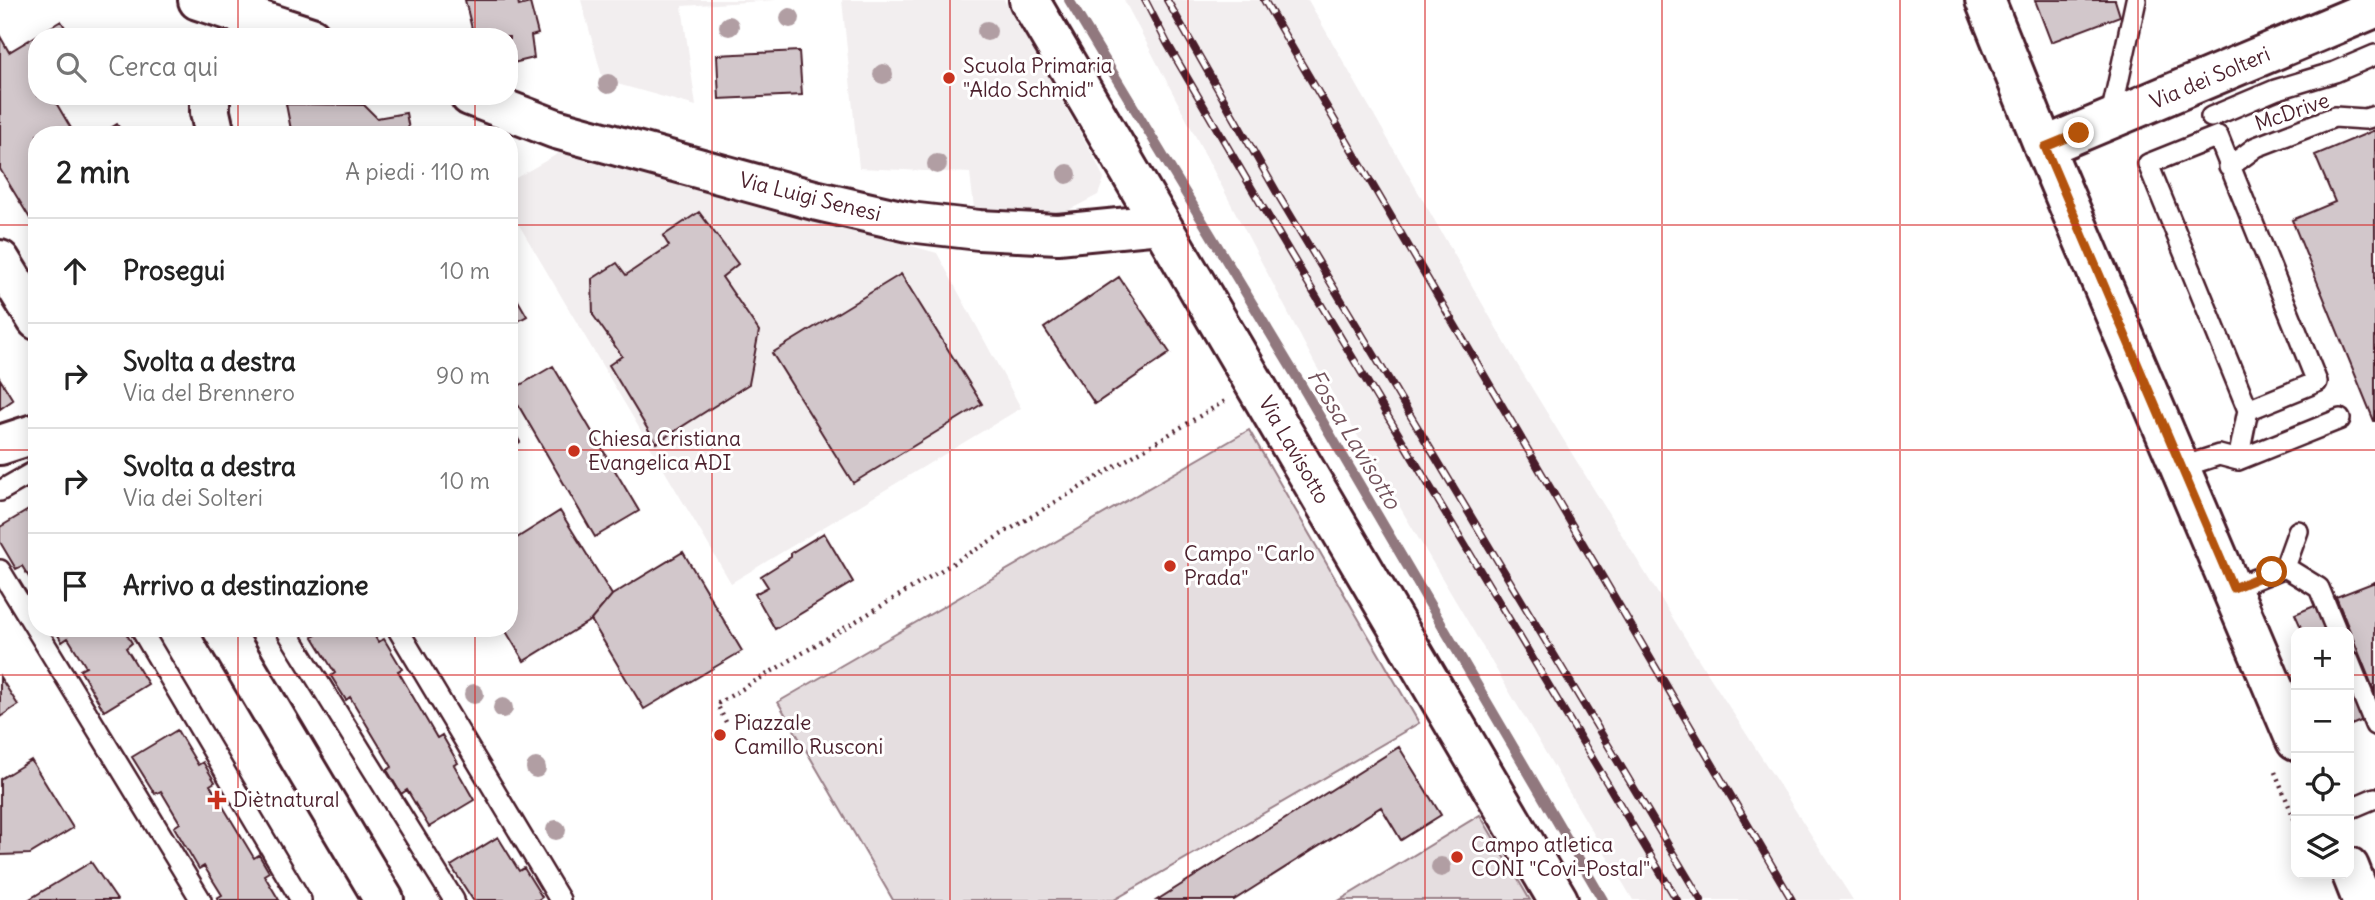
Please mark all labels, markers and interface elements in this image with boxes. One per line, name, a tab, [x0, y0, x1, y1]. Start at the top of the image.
search box	[28, 28, 518, 105]
street label: Via dei Solteri	[2146, 40, 2274, 115]
icon: search	[52, 48, 90, 86]
text: Cerca qui	[108, 50, 218, 83]
place label: Scuola Primaria "Aldo Schmid"	[963, 52, 1113, 103]
marker: Scuola Primaria "Aldo Schmid"	[941, 70, 957, 86]
street label: McDrive	[2251, 86, 2333, 137]
route end	[2063, 117, 2094, 148]
text: 2 min	[56, 153, 130, 191]
text: A piedi · 110 m	[345, 157, 490, 186]
street label: Via Luigi Senesi	[736, 166, 884, 227]
icon: ahead	[56, 252, 94, 290]
text: Prosegui	[123, 254, 225, 287]
text: 10 m	[440, 256, 490, 285]
text: Svolta a destra	[123, 345, 296, 378]
icon: right	[56, 357, 94, 395]
text: 90 m	[436, 361, 490, 390]
water label: Fossa Lavisotto	[1301, 364, 1408, 515]
text: Via del Brennero	[123, 378, 295, 407]
street label: Via Lavisotto	[1253, 391, 1336, 509]
place label: Chiesa Cristiana Evangelica ADI	[588, 425, 741, 476]
marker: Chiesa Cristiana Evangelica ADI	[566, 443, 582, 459]
text: Svolta a destra	[123, 450, 296, 483]
icon: right	[56, 462, 94, 500]
text: 10 m	[440, 466, 490, 495]
text: Via dei Solteri	[123, 483, 263, 512]
place label: Campo "Carlo Prada"	[1184, 540, 1315, 591]
route start	[2256, 556, 2287, 587]
marker: Campo "Carlo Prada"	[1162, 558, 1178, 574]
icon: arrive	[56, 567, 94, 605]
text: Arrivo a destinazione	[123, 569, 369, 602]
map controls	[2291, 627, 2354, 879]
button: +	[2291, 627, 2354, 690]
button: −	[2291, 690, 2354, 753]
place label: Piazzale Camillo Rusconi	[734, 709, 883, 760]
marker: Piazzale Camillo Rusconi	[712, 727, 728, 743]
button: locate	[2291, 753, 2354, 816]
place label: Diètnatural	[233, 786, 340, 813]
marker: Diètnatural	[207, 790, 227, 810]
button: layers	[2291, 816, 2354, 879]
place label: Campo atletica CONI "Covi-Postal"	[1471, 831, 1650, 882]
marker: Campo atletica CONI "Covi-Postal"	[1449, 849, 1465, 865]

